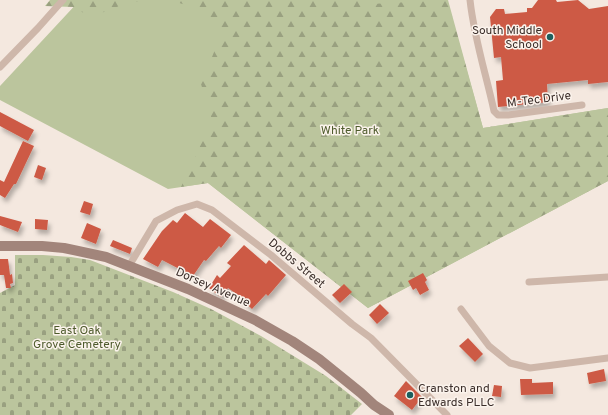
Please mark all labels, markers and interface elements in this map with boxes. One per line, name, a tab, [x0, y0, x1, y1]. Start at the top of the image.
place label: South Middle School	[472, 23, 542, 53]
marker: South Middle School	[545, 32, 555, 42]
street label: M-Tec Drive	[506, 88, 572, 112]
park label: White Park	[321, 123, 379, 139]
street label: Dobbs Street	[265, 235, 328, 292]
street label: Dorsey Avenue	[173, 264, 252, 311]
park label: East Oak Grove Cemetery	[33, 323, 121, 353]
place label: Cranston and Edwards PLLC	[418, 381, 495, 411]
marker: Cranston and Edwards PLLC	[405, 390, 415, 400]

